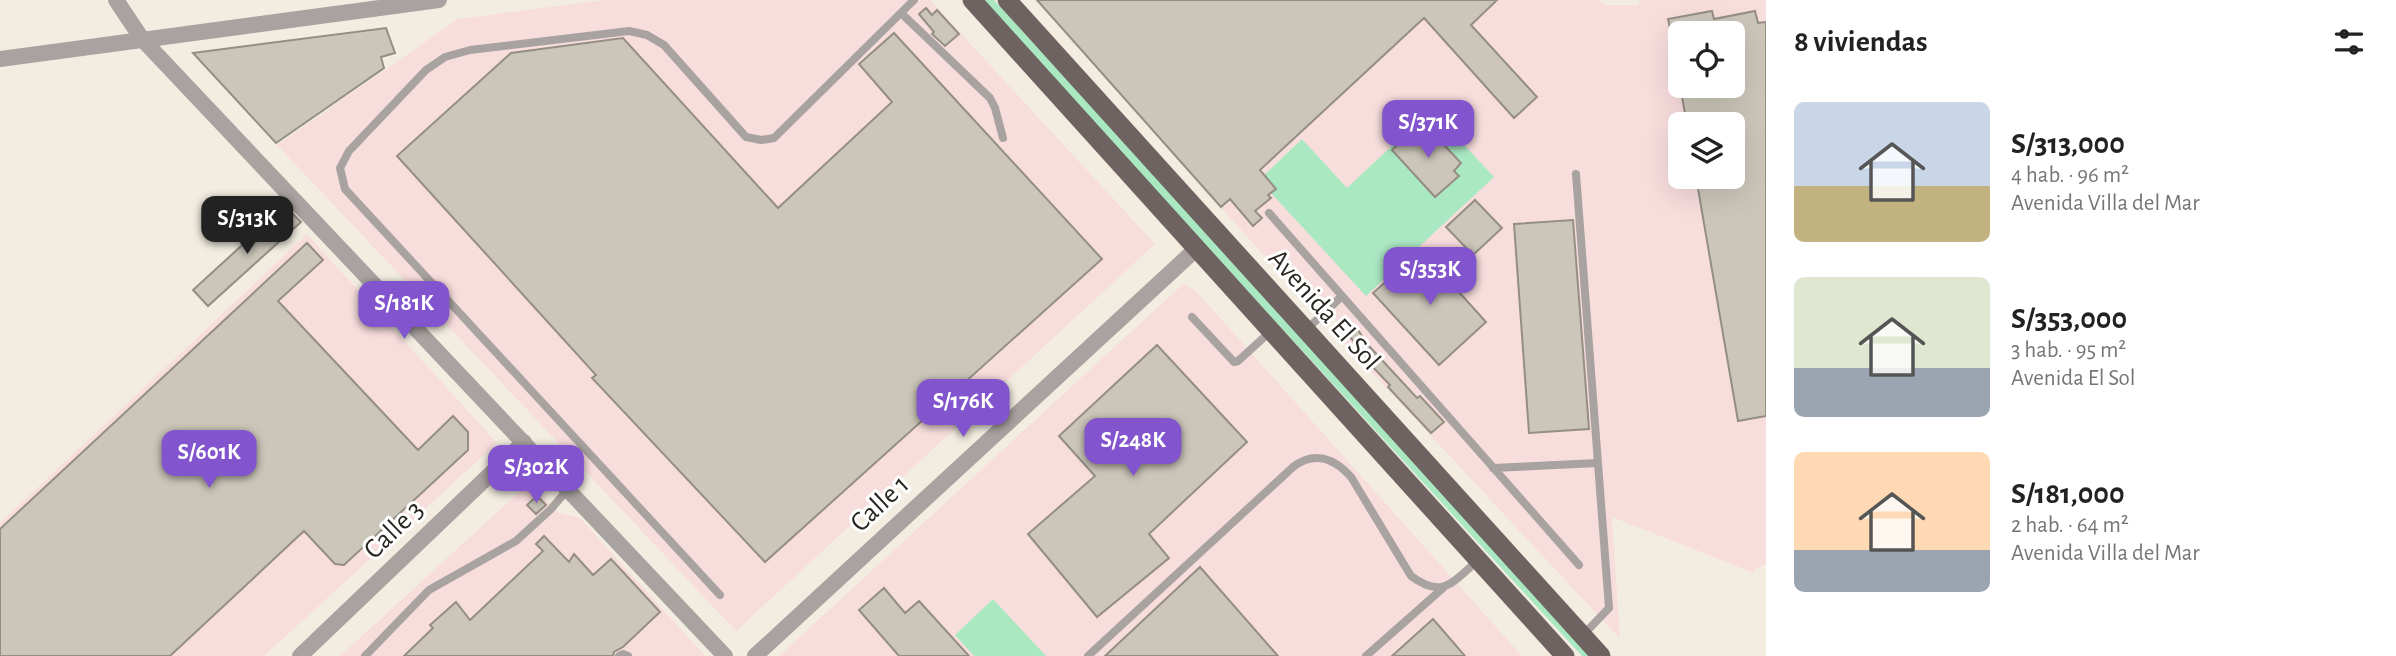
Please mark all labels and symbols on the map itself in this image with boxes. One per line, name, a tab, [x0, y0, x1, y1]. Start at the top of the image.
pin: S/371K	[1371, 100, 1485, 160]
pin: S/313K	[190, 196, 304, 256]
street label: Avenida El Sol	[1263, 244, 1385, 376]
pin: S/353K	[1373, 247, 1487, 307]
pin: S/181K	[347, 282, 461, 341]
pin: S/176K	[906, 380, 1020, 439]
pin: S/248K	[1076, 419, 1190, 478]
pin: S/601K	[152, 430, 266, 490]
pin: S/302K	[479, 446, 593, 505]
street label: Calle 1	[845, 470, 915, 538]
street label: Calle 3	[359, 495, 429, 565]

